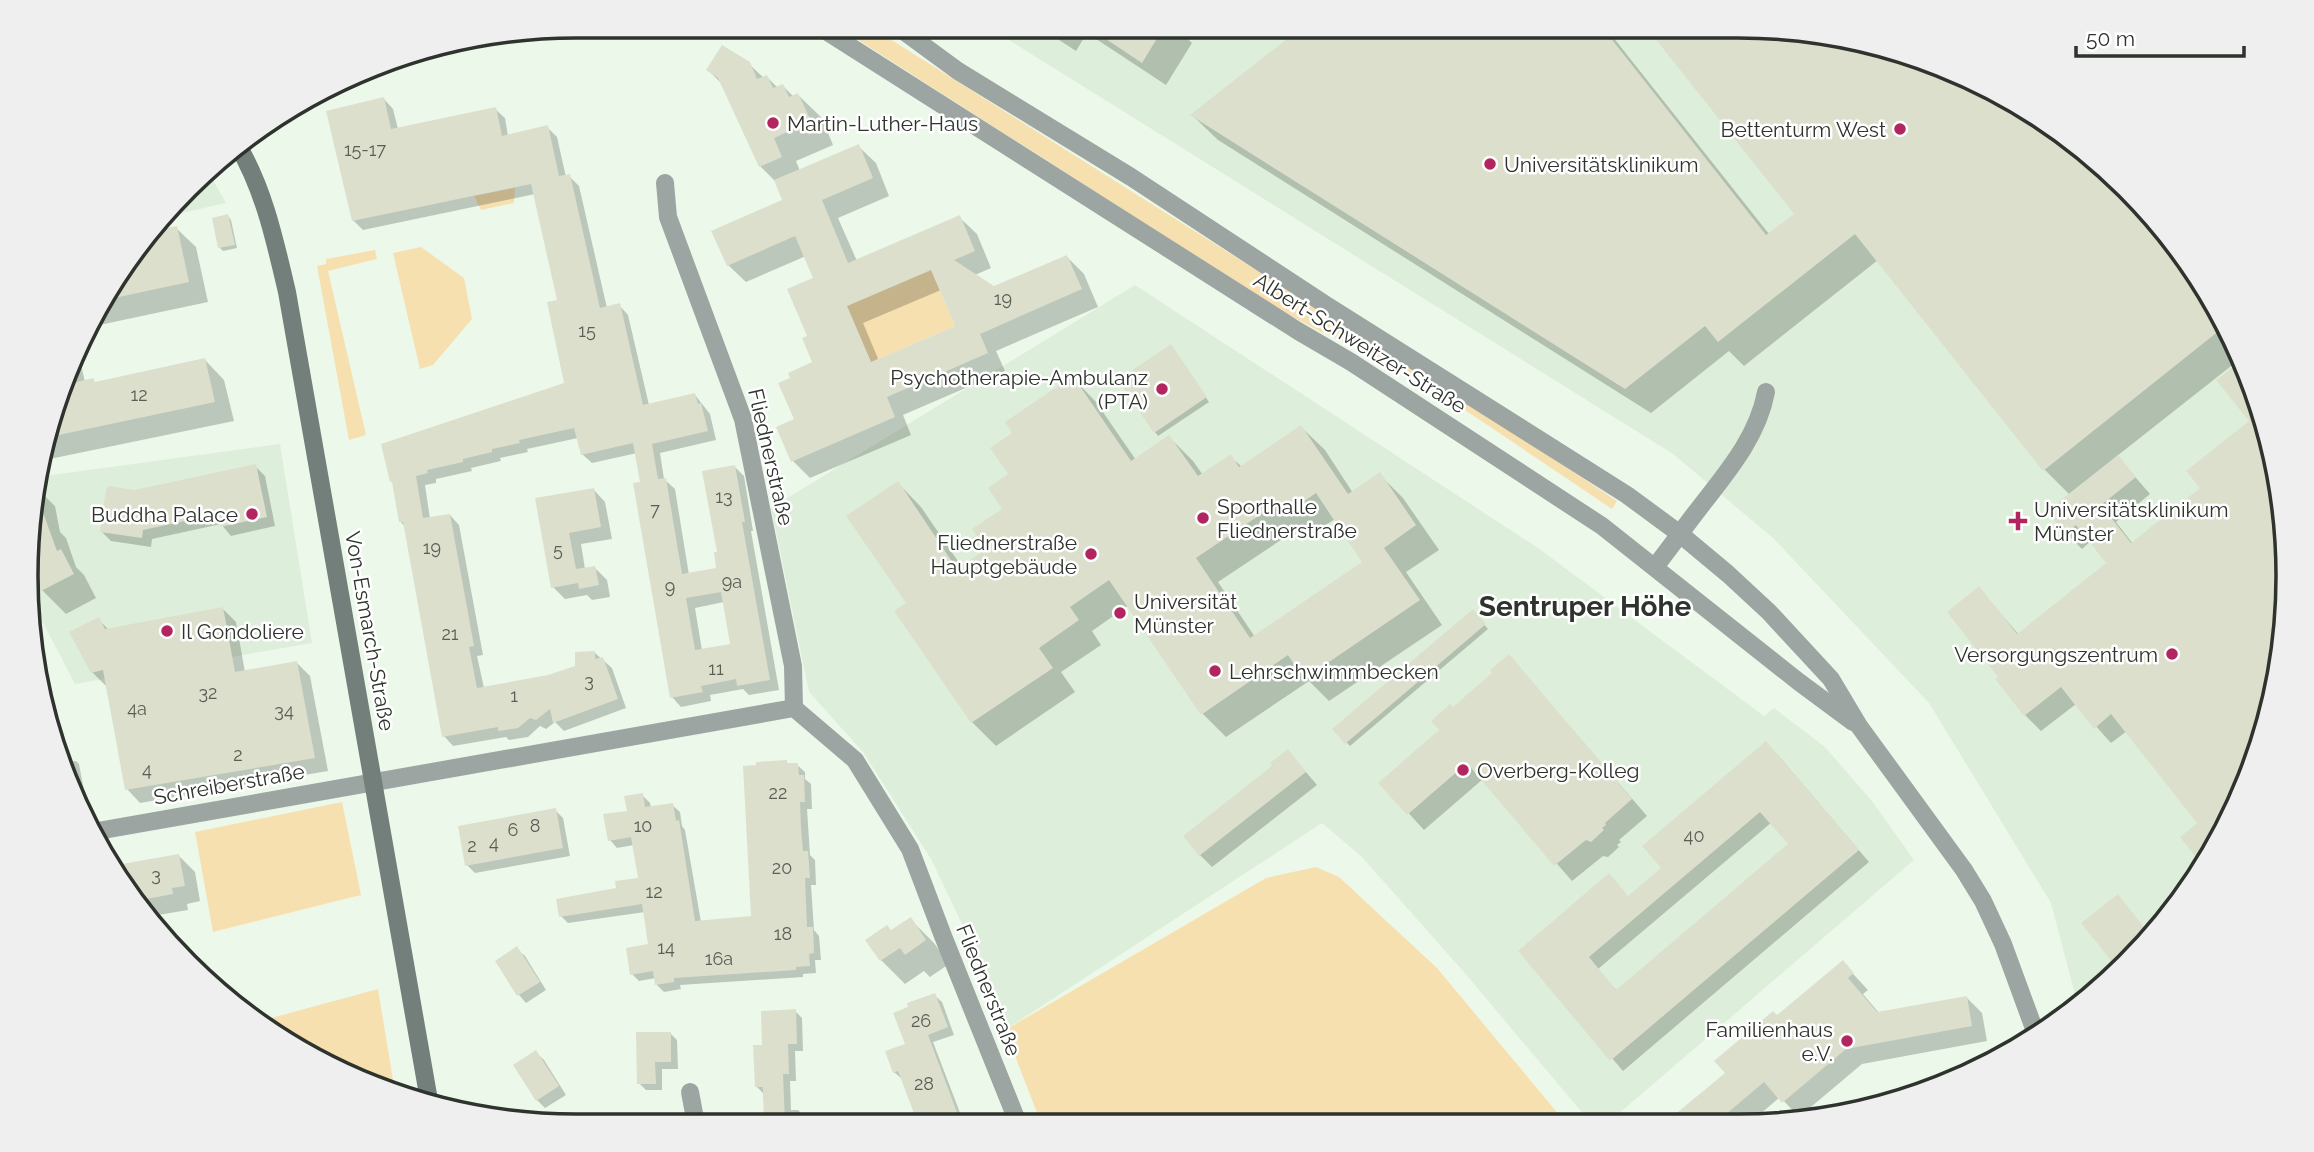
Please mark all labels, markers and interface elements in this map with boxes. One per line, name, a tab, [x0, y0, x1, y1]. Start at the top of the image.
scale bar	[2076, 14, 2244, 58]
text: 50 m	[2086, 26, 2135, 51]
place label: Martin-Luther-Haus	[787, 111, 978, 136]
marker: Martin-Luther-Haus	[765, 115, 781, 131]
place label: Bettenturm West	[1721, 117, 1886, 142]
marker: Bettenturm West	[1892, 121, 1908, 137]
house number: 15-17	[344, 139, 386, 160]
place label: Universitätsklinikum	[1504, 152, 1699, 177]
marker: Universitätsklinikum	[1482, 156, 1498, 172]
street label: Albert-Schweitzer-Straße	[1249, 267, 1471, 419]
house number: 19	[994, 288, 1012, 309]
house number: 15	[578, 320, 596, 341]
place label: Psychotherapie-Ambulanz (PTA)	[890, 365, 1148, 414]
marker: Psychotherapie-Ambulanz (PTA)	[1154, 381, 1170, 397]
house number: 12	[130, 384, 148, 405]
street label: Fliednerstraße	[743, 386, 799, 528]
house number: 13	[715, 486, 733, 507]
place label: Sporthalle Fliednerstraße	[1217, 494, 1357, 543]
place label: Universitätsklinikum Münster	[2034, 497, 2229, 546]
house number: 7	[650, 499, 660, 520]
place label: Buddha Palace	[91, 502, 238, 527]
marker: Buddha Palace	[244, 506, 260, 522]
marker: Sporthalle Fliednerstraße	[1195, 510, 1211, 526]
marker: Universitätsklinikum Münster	[2008, 511, 2028, 531]
street label: Von-Esmarch-Straße	[340, 529, 400, 733]
place label: Fliednerstraße Hauptgebäude	[930, 530, 1077, 579]
house number: 19	[423, 537, 441, 558]
house number: 5	[553, 539, 563, 560]
marker: Fliednerstraße Hauptgebäude	[1083, 546, 1099, 562]
house number: 9a	[722, 571, 742, 592]
house number: 9	[665, 576, 675, 597]
place label: Universität Münster	[1134, 589, 1237, 638]
district label: Sentruper Höhe	[1479, 590, 1691, 623]
marker: Universität Münster	[1112, 605, 1128, 621]
place label: Il Gondoliere	[181, 619, 304, 644]
marker: Il Gondoliere	[159, 623, 175, 639]
house number: 21	[441, 623, 459, 644]
place label: Versorgungszentrum	[1954, 642, 2158, 667]
marker: Versorgungszentrum	[2164, 646, 2180, 662]
house number: 11	[708, 658, 724, 679]
place label: Lehrschwimmbecken	[1229, 659, 1439, 684]
marker: Lehrschwimmbecken	[1207, 663, 1223, 679]
house number: 3	[584, 670, 594, 691]
house number: 32	[199, 682, 218, 703]
house number: 1	[510, 685, 518, 706]
house number: 4a	[127, 698, 147, 719]
house number: 34	[274, 700, 294, 721]
house number: 2	[233, 744, 243, 765]
street label: Schreiberstraße	[152, 758, 306, 810]
place label: Overberg-Kolleg	[1477, 758, 1640, 783]
house number: 4	[142, 759, 152, 780]
marker: Overberg-Kolleg	[1455, 762, 1471, 778]
house number: 22	[769, 782, 787, 803]
house number: 8	[530, 815, 540, 836]
house number: 10	[634, 815, 652, 836]
house number: 6	[508, 819, 519, 840]
house number: 40	[1684, 825, 1704, 846]
house number: 4	[489, 832, 499, 853]
house number: 2	[467, 835, 477, 856]
house number: 20	[772, 857, 792, 878]
house number: 3	[151, 864, 161, 885]
house number: 12	[645, 881, 663, 902]
street label: Fliednerstraße	[951, 920, 1027, 1060]
house number: 18	[774, 923, 792, 944]
house number: 14	[657, 937, 675, 958]
house number: 16a	[705, 948, 733, 969]
house number: 26	[911, 1010, 931, 1031]
place label: Familienhaus e.V.	[1706, 1017, 1833, 1066]
marker: Familienhaus e.V.	[1839, 1033, 1855, 1049]
house number: 28	[914, 1073, 934, 1094]

